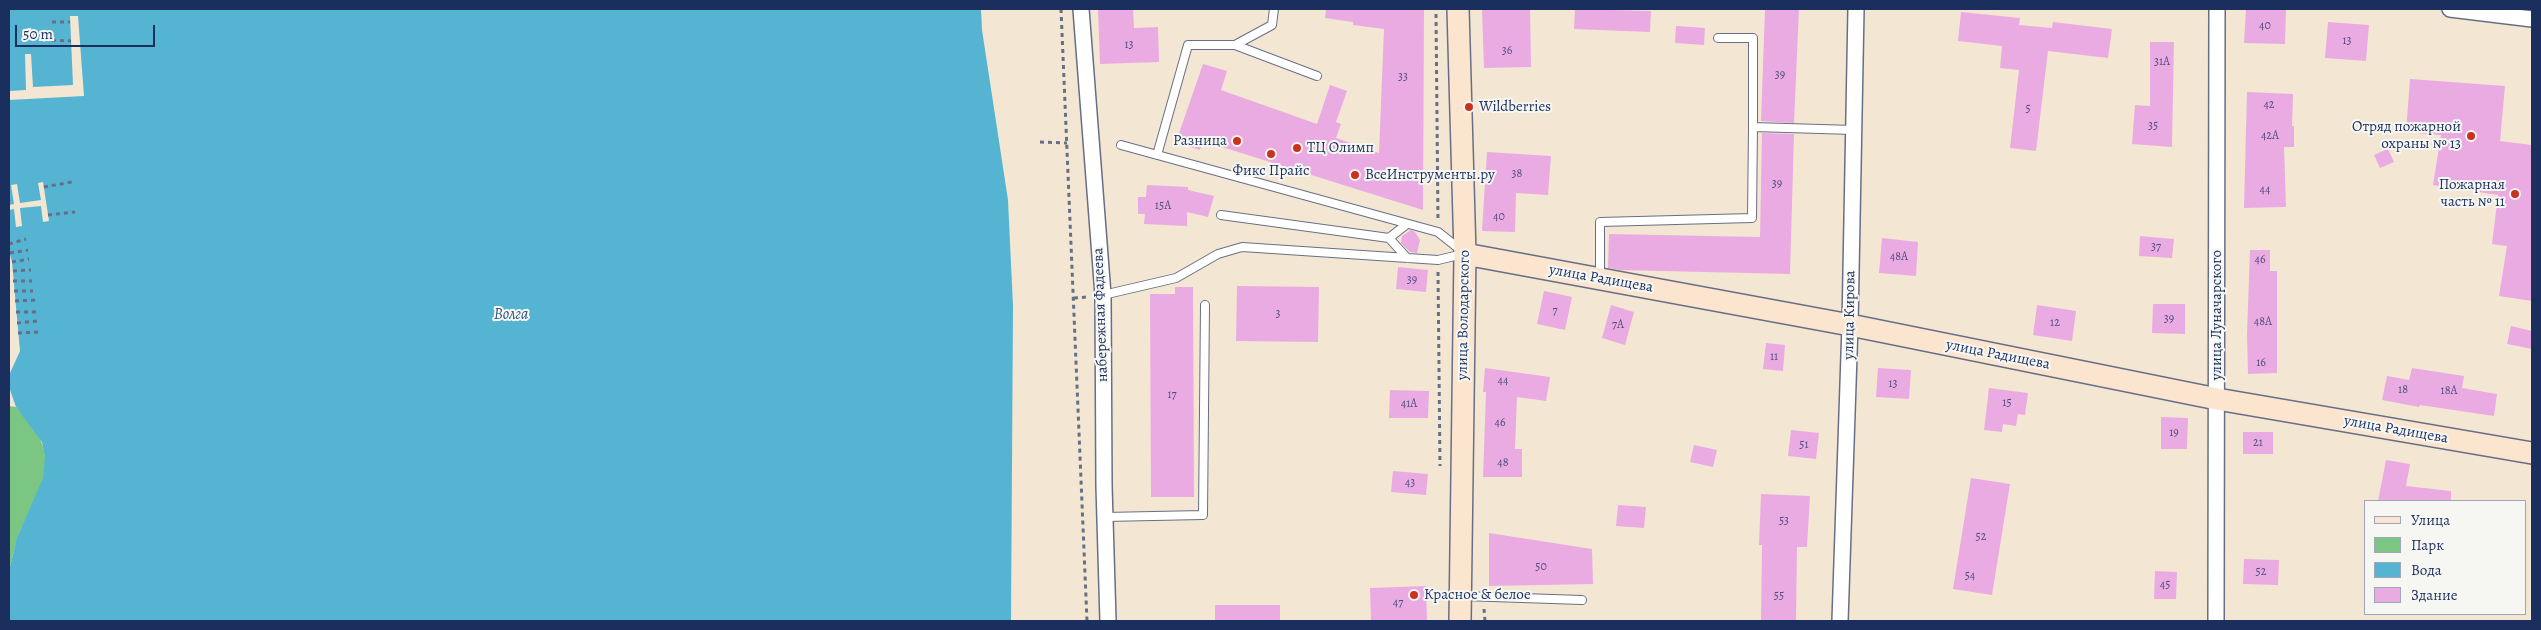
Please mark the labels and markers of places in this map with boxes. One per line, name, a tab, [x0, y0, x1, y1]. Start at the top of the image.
place label: Wildberries	[1479, 98, 1551, 116]
marker: Wildberries	[1463, 101, 1475, 113]
place label: Отряд пожарной охраны № 13	[2352, 118, 2461, 153]
marker: Отряд пожарной охраны № 13	[2465, 130, 2477, 142]
place label: Разница	[1173, 132, 1227, 150]
marker: Разница	[1231, 135, 1243, 147]
place label: ТЦ Олимп	[1307, 139, 1374, 157]
marker: ТЦ Олимп	[1291, 142, 1303, 154]
marker: Фикс Прайс	[1265, 148, 1277, 160]
place label: Фикс Прайс	[1232, 162, 1310, 180]
place label: ВсеИнструменты.ру	[1365, 166, 1495, 184]
marker: ВсеИнструменты.ру	[1349, 169, 1361, 181]
place label: Пожарная часть № 11	[2439, 176, 2505, 211]
marker: Пожарная часть № 11	[2509, 188, 2521, 200]
place label: Красное & белое	[1424, 586, 1531, 604]
marker: Красное & белое	[1408, 589, 1420, 601]

